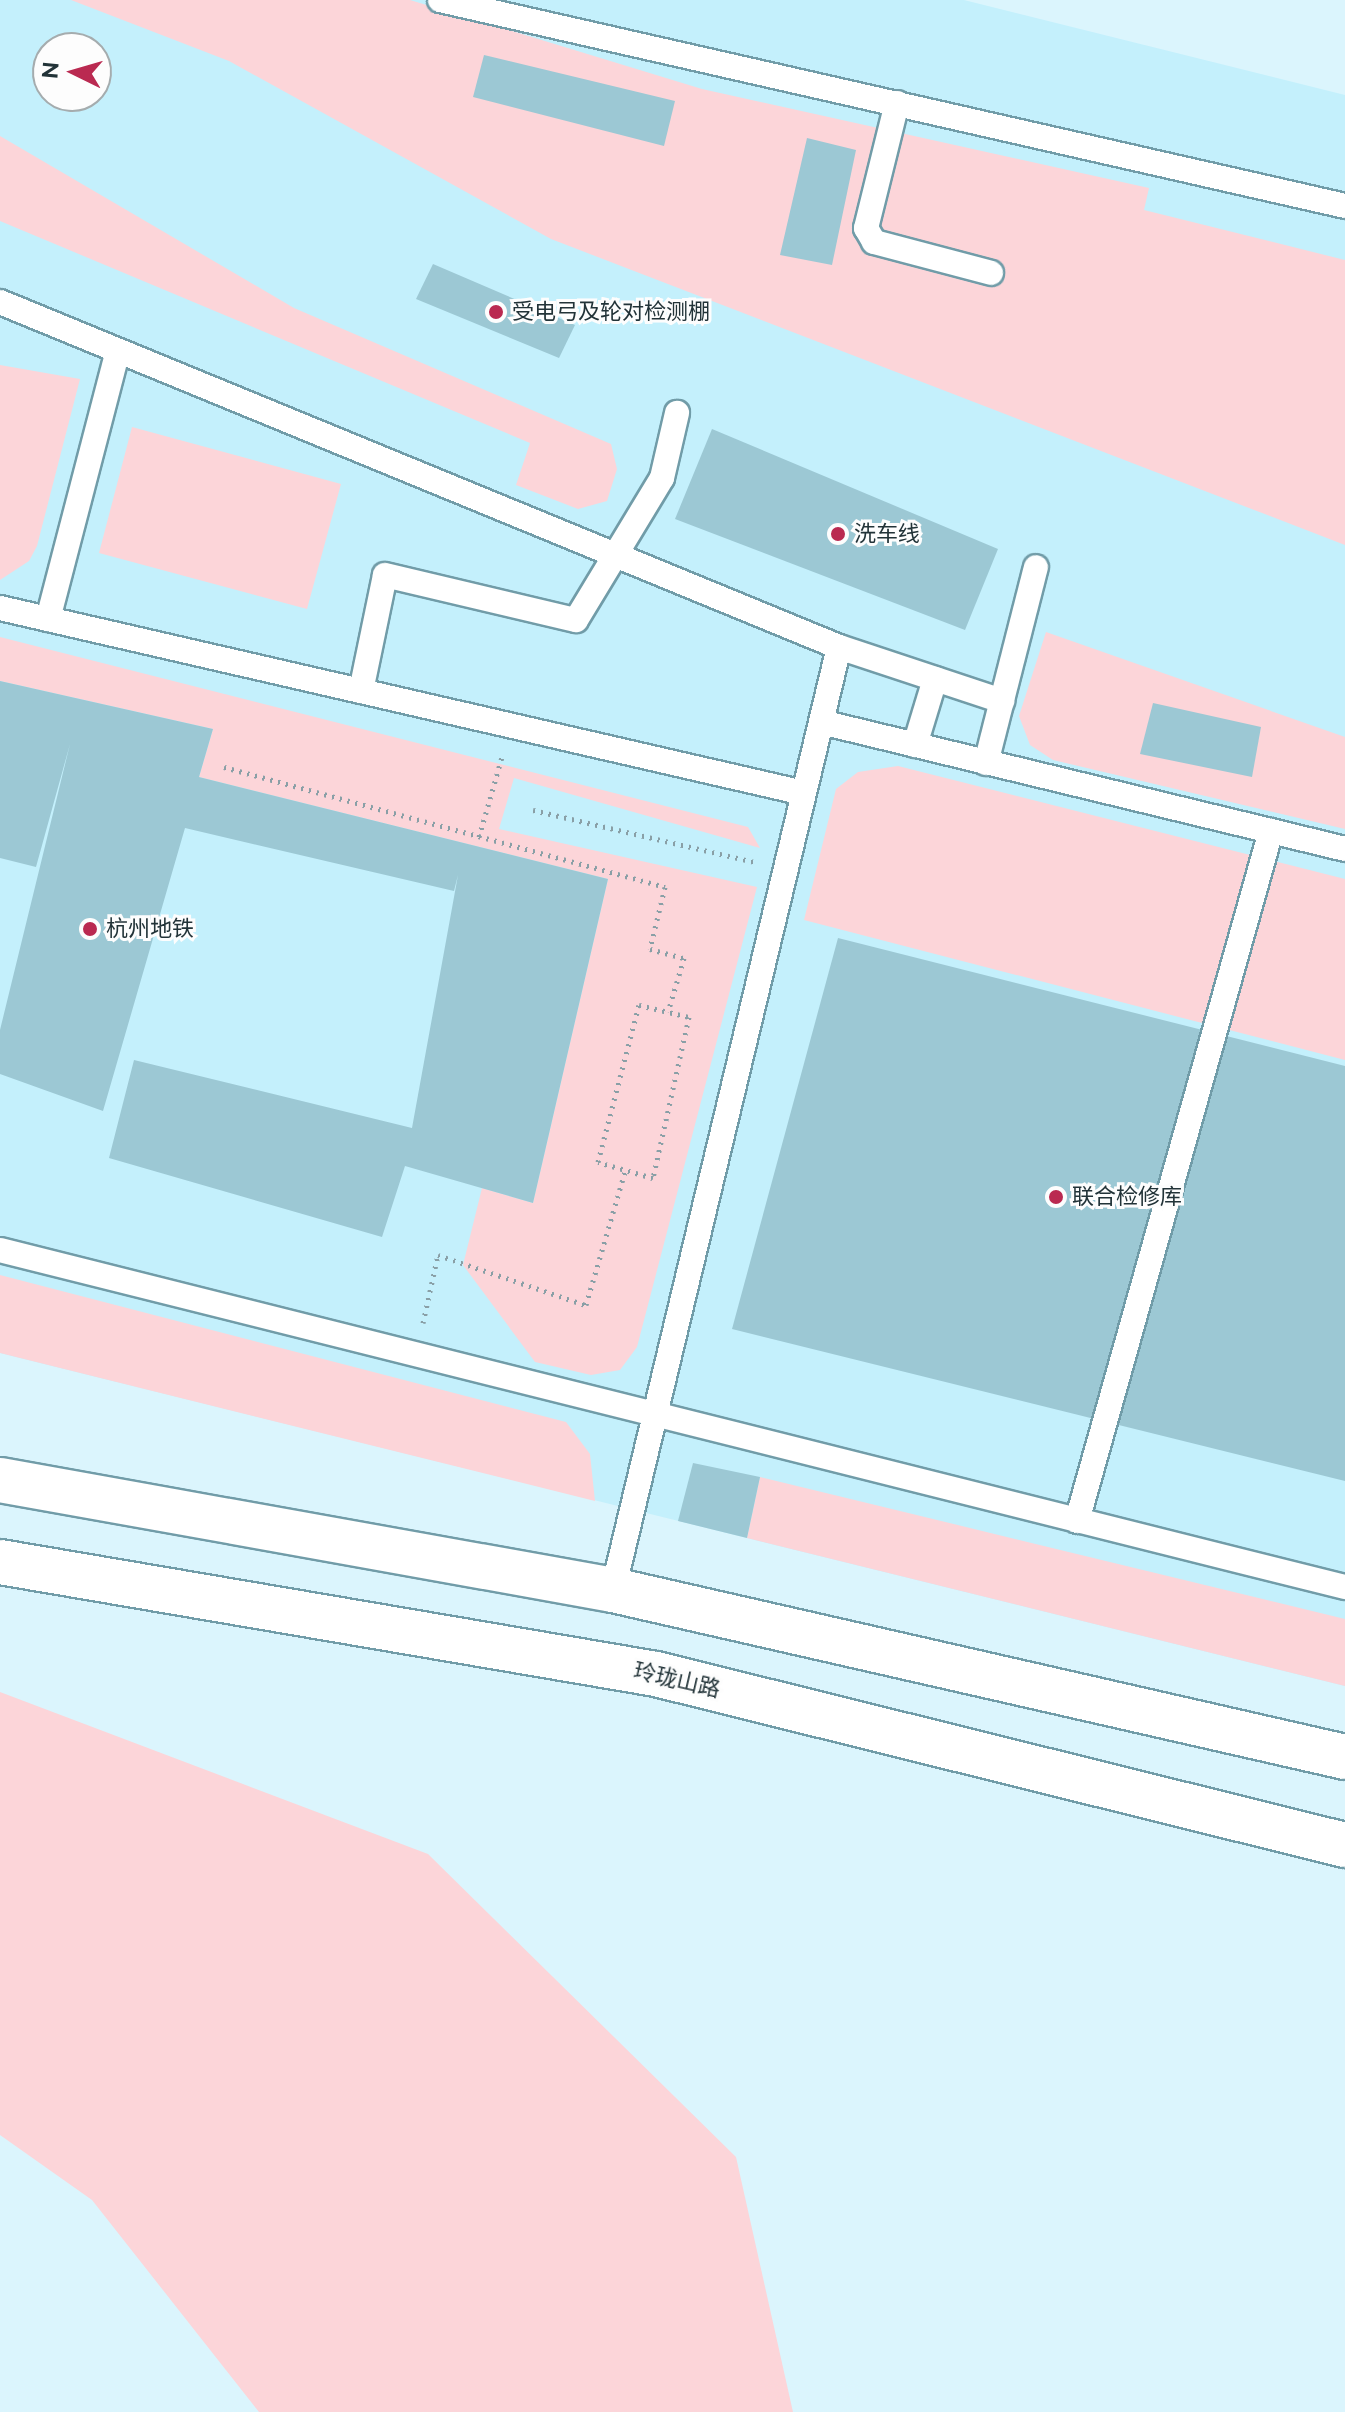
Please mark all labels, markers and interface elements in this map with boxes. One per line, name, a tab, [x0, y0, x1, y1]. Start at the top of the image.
north arrow	[32, 32, 112, 112]
text: N	[36, 61, 64, 80]
place label: 受电弓及轮对检测棚	[512, 299, 710, 325]
marker: 受电弓及轮对检测棚	[487, 303, 505, 321]
place label: 洗车线	[854, 521, 920, 547]
marker: 洗车线	[829, 525, 847, 543]
place label: 杭州地铁	[106, 916, 194, 942]
marker: 杭州地铁	[81, 920, 99, 938]
place label: 联合检修库	[1072, 1184, 1182, 1210]
marker: 联合检修库	[1047, 1188, 1065, 1206]
street label: 玲珑山路	[631, 1657, 723, 1703]

